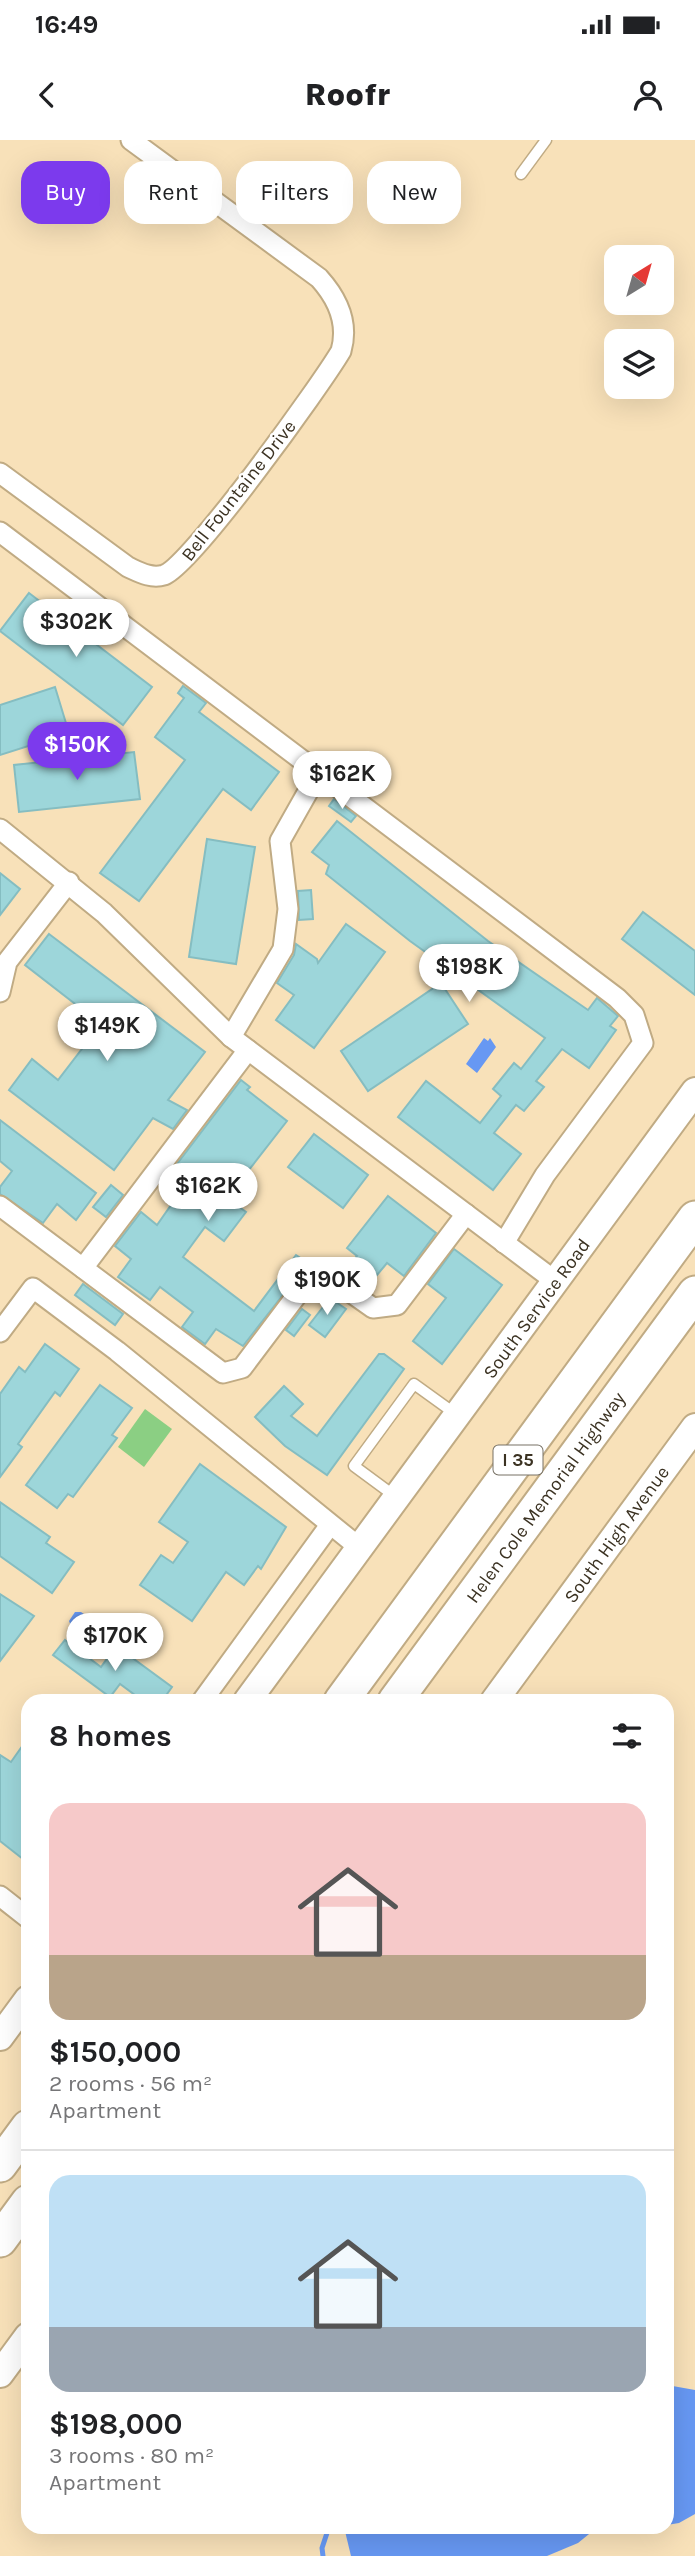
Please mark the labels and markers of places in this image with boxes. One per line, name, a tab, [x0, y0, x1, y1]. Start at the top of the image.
pin: $302K	[27, 600, 125, 659]
pin: $150K	[28, 722, 126, 782]
pin: $162K	[293, 752, 391, 811]
pin: $198K	[420, 944, 518, 1004]
pin: $149K	[58, 1004, 156, 1063]
pin: $162K	[159, 1164, 257, 1223]
pin: $190K	[278, 1258, 376, 1317]
pin: $170K	[66, 1614, 164, 1673]

